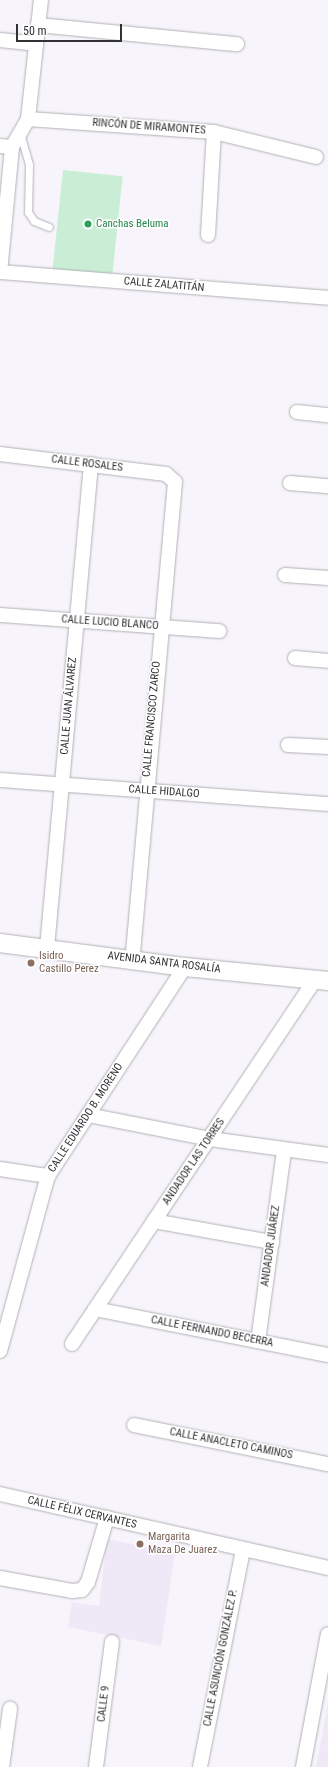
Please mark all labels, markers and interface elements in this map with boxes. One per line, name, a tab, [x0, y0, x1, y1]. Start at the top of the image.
scale bar	[18, 16, 124, 42]
text: 50 m	[23, 24, 47, 38]
street label: RINCÓN DE MIRAMONTES	[92, 116, 206, 138]
place label: Canchas Beluma	[96, 217, 169, 231]
marker: Canchas Beluma	[83, 219, 93, 229]
street label: CALLE ZALATITÁN	[123, 275, 205, 295]
street label: CALLE ROSALES	[50, 453, 124, 475]
street label: CALLE LUCIO BLANCO	[61, 613, 159, 633]
street label: CALLE JUAN ÁLVAREZ	[58, 657, 80, 755]
street label: CALLE FRANCISCO ZARCO	[140, 661, 164, 777]
street label: CALLE HIDALGO	[128, 783, 200, 801]
place label: Isidro Castillo Perez	[39, 950, 99, 976]
street label: AVENIDA SANTA ROSALÍA	[107, 950, 221, 976]
marker: Isidro Castillo Perez	[26, 958, 36, 968]
street label: CALLE EDUARDO B. MORENO	[46, 1061, 126, 1175]
street label: ANDADOR LAS TORRES	[160, 1116, 228, 1208]
street label: ANDADOR JUÁREZ	[259, 1205, 283, 1287]
street label: CALLE FERNANDO BECERRA	[150, 1314, 274, 1350]
street label: CALLE ANACLETO CAMINOS	[168, 1426, 294, 1462]
street label: CALLE FÉLIX CERVANTES	[26, 1494, 138, 1532]
place label: Margarita Maza De Juarez	[148, 1531, 217, 1557]
marker: Margarita Maza De Juarez	[135, 1539, 145, 1549]
street label: CALLE ASUNCIÓN GONZÁLEZ P.	[201, 1588, 241, 1728]
street label: CALLE 9	[95, 1685, 113, 1723]

